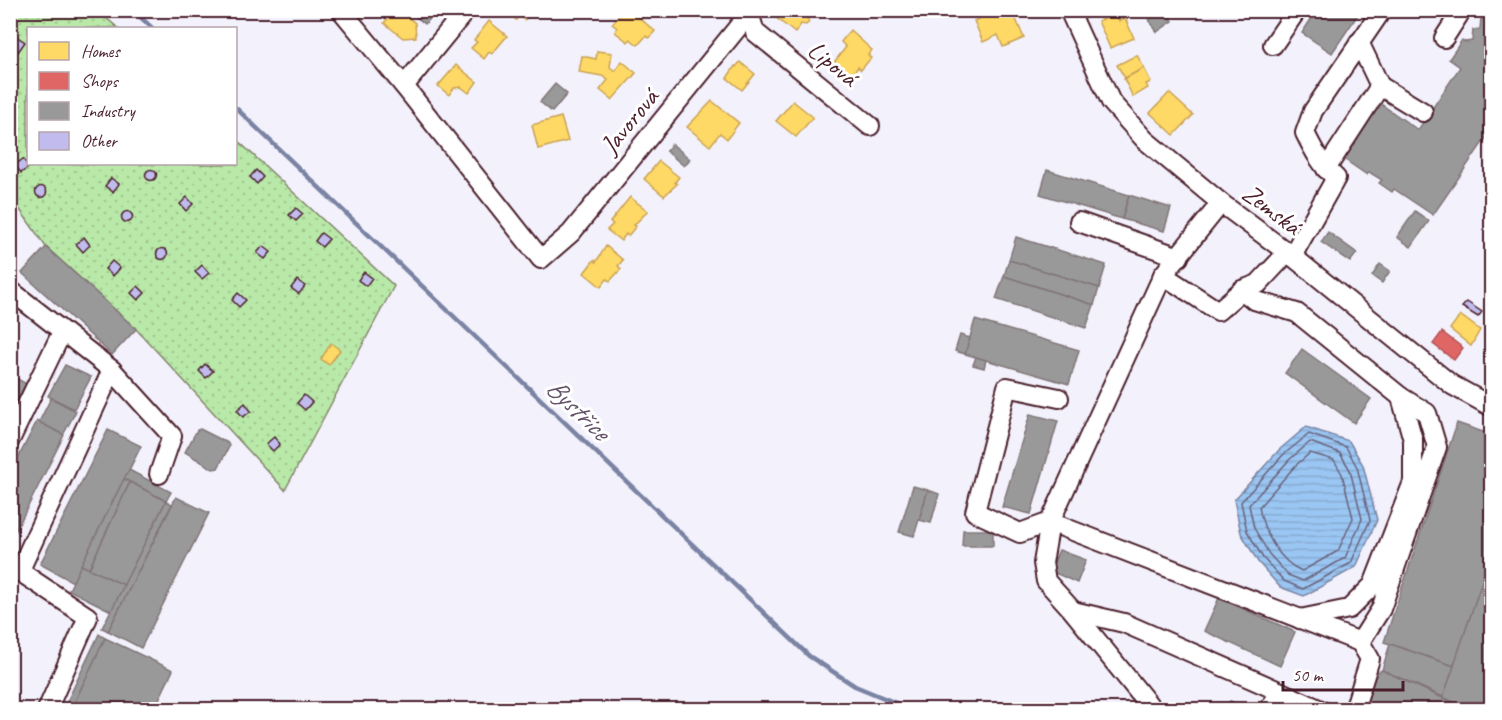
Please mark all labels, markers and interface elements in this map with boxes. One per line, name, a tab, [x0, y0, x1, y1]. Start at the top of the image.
legend	[27, 27, 237, 165]
street label: Lipová	[801, 33, 867, 95]
text: Homes	[81, 40, 121, 62]
text: Shops	[81, 70, 120, 92]
street label: Javorová	[592, 80, 667, 162]
text: Industry	[81, 100, 136, 122]
text: Other	[81, 130, 118, 152]
street label: Zemská	[1236, 177, 1310, 244]
water label: Bystřice	[539, 371, 620, 450]
scale bar	[1283, 654, 1403, 692]
text: 50 m	[1292, 664, 1325, 686]

